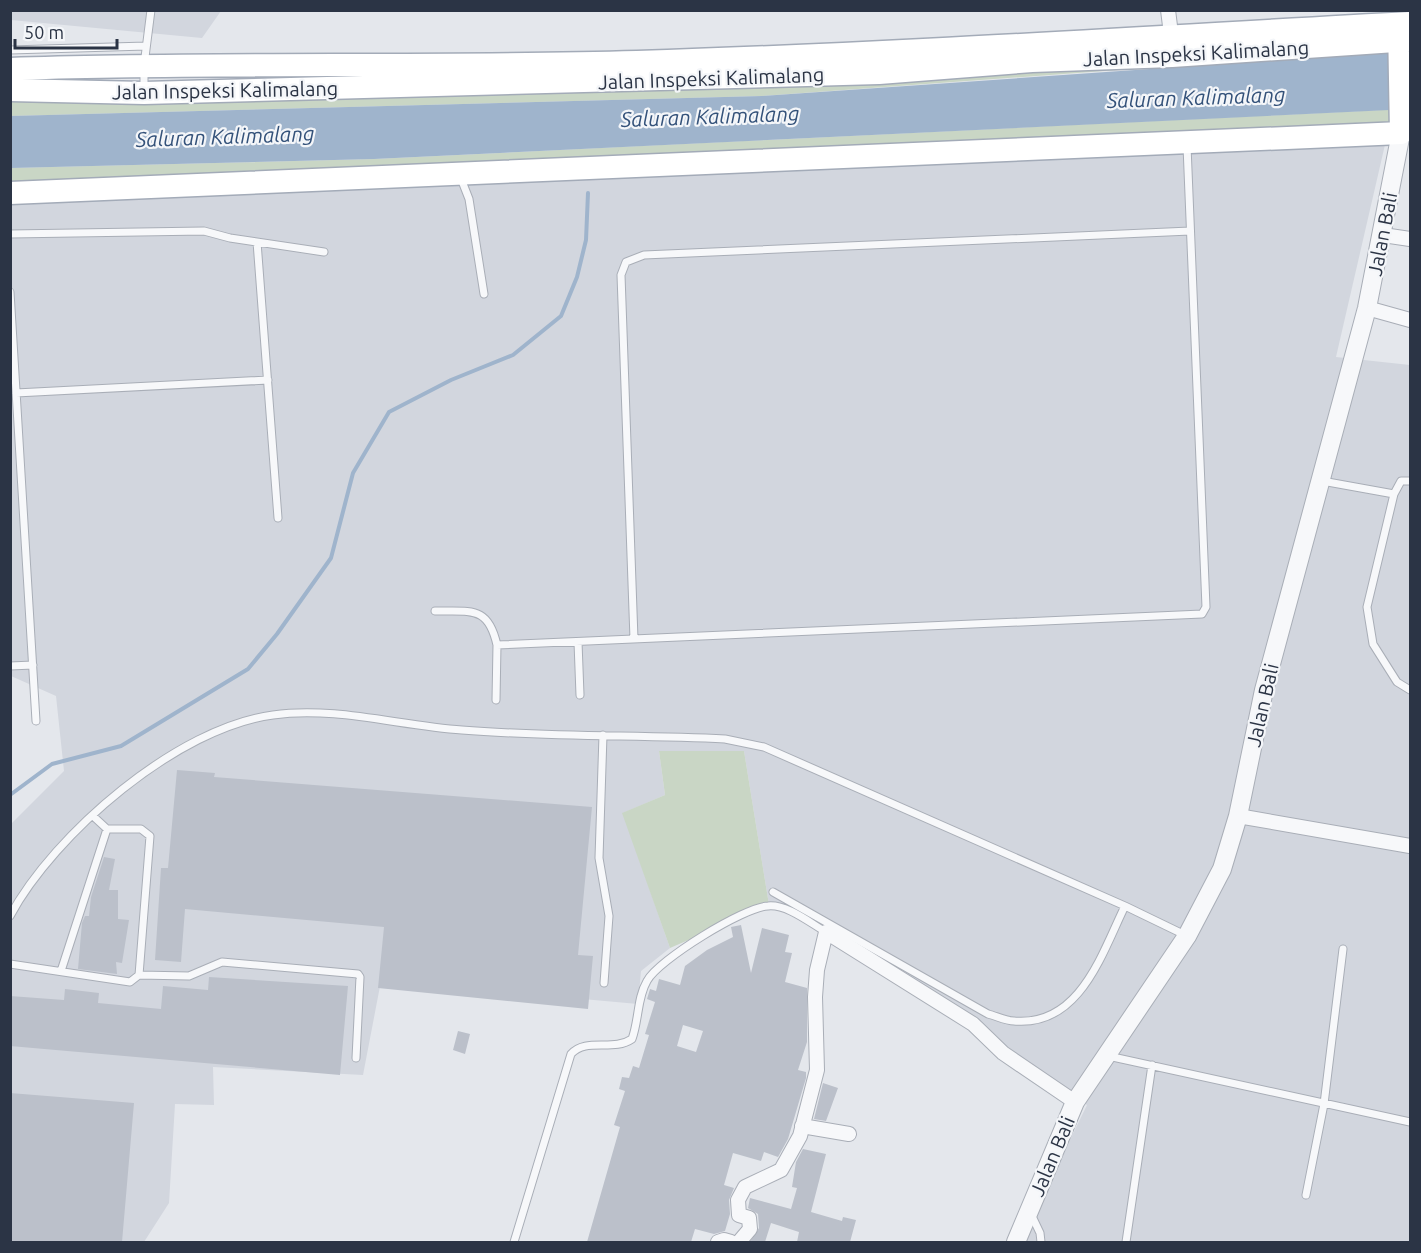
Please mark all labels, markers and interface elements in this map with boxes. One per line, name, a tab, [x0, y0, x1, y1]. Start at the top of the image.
scale bar	[15, 12, 117, 50]
text: 50 m	[24, 22, 64, 42]
street label: Jalan Inspeksi Kalimalang	[1082, 36, 1310, 70]
street label: Jalan Inspeksi Kalimalang	[597, 63, 825, 93]
street label: Jalan Inspeksi Kalimalang	[112, 77, 338, 103]
water label: Saluran Kalimalang	[1105, 82, 1286, 112]
water label: Saluran Kalimalang	[619, 101, 800, 131]
water label: Saluran Kalimalang	[134, 121, 315, 151]
street label: Jalan Bali	[1363, 190, 1401, 278]
street label: Jalan Bali	[1241, 661, 1283, 749]
street label: Jalan Bali	[1025, 1112, 1079, 1200]

